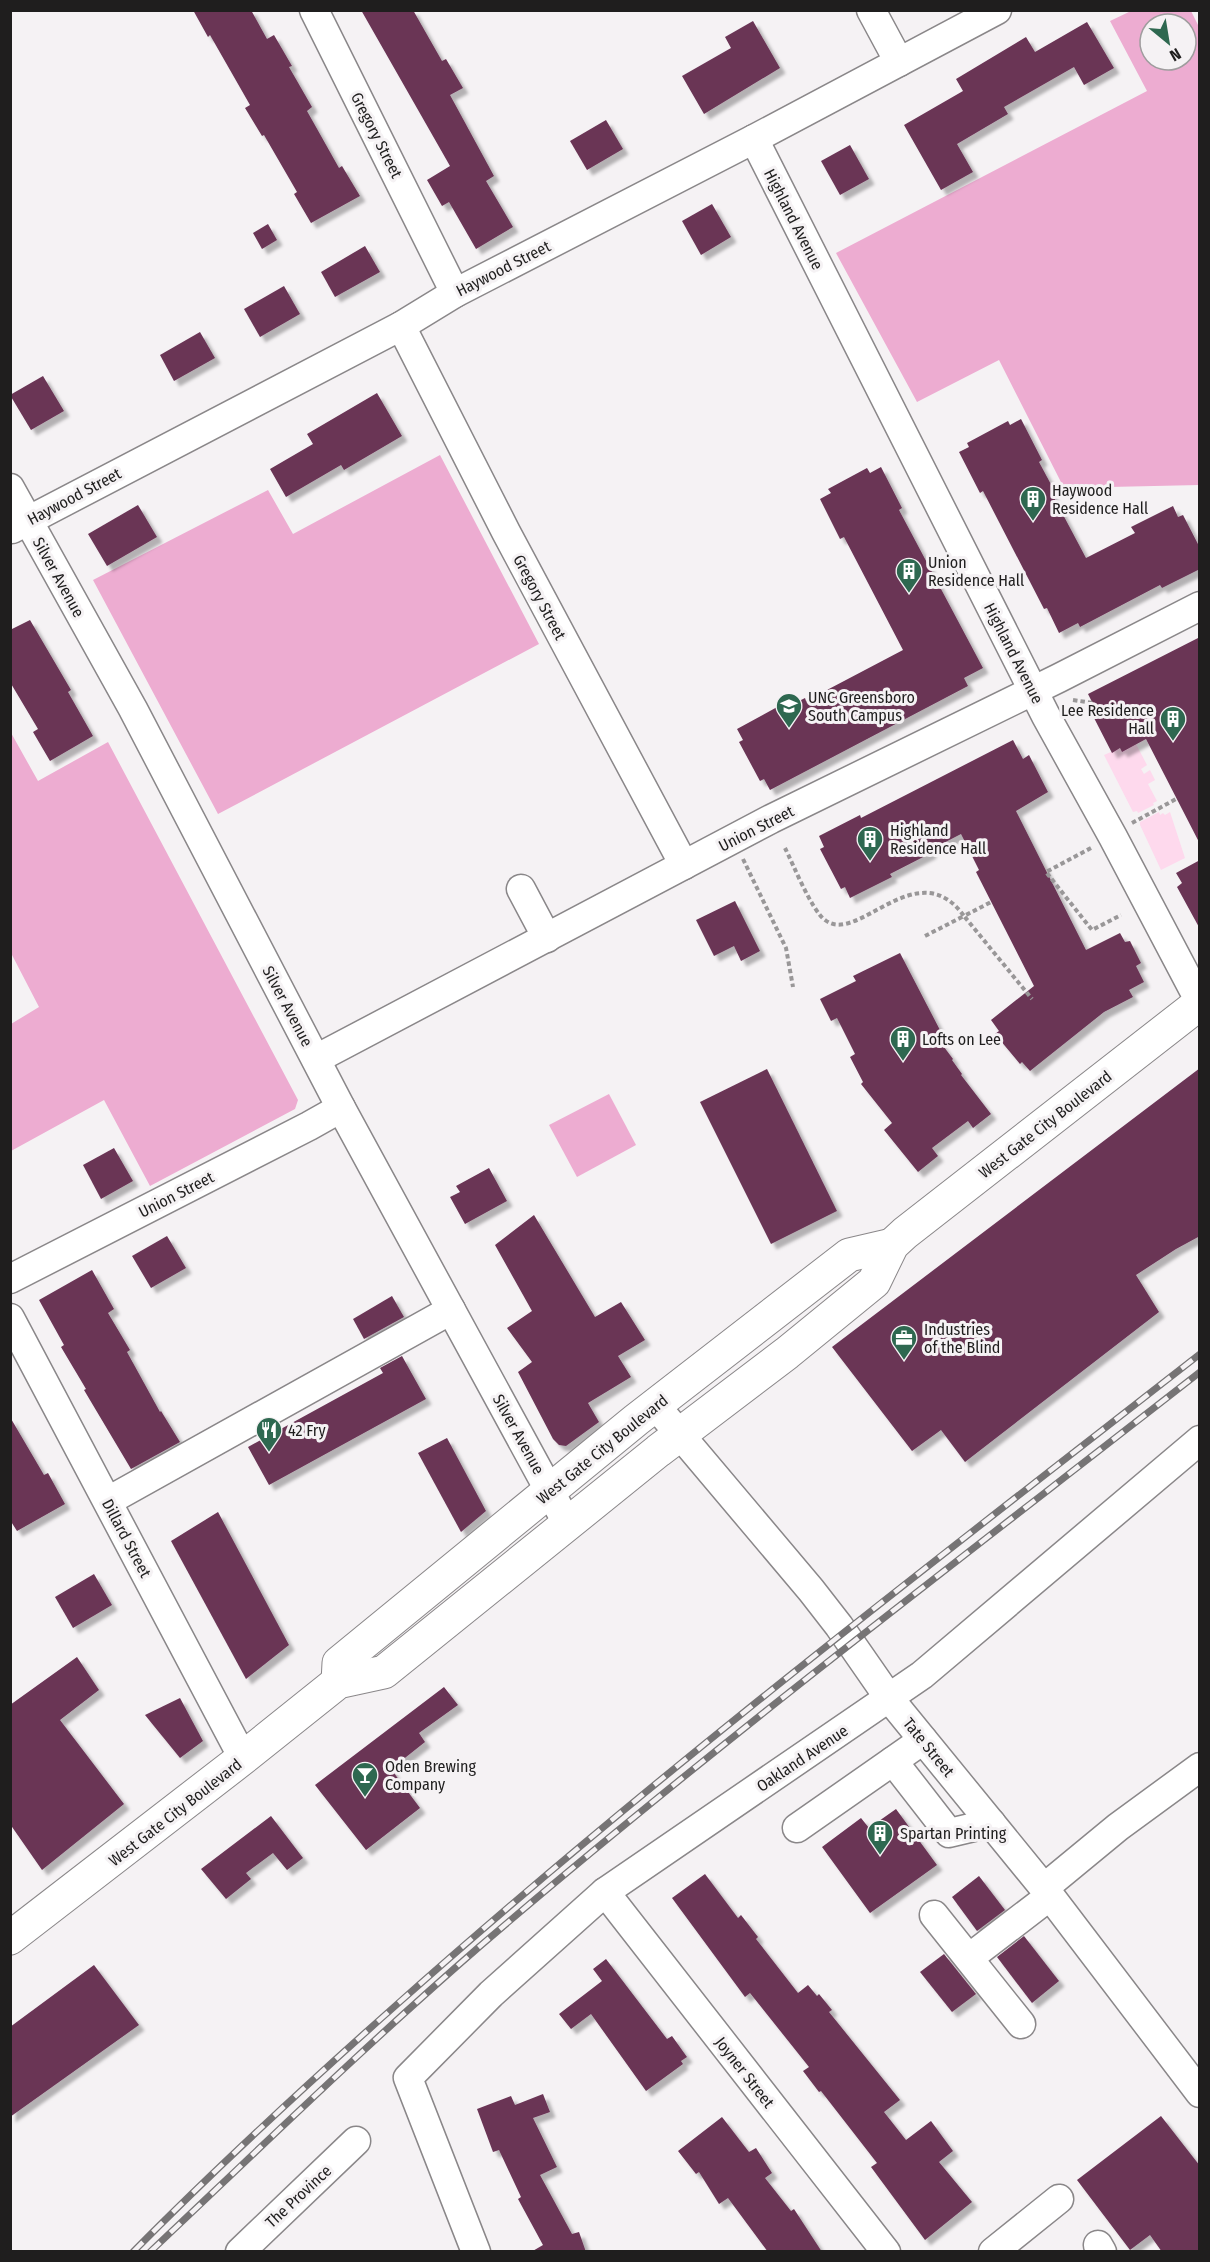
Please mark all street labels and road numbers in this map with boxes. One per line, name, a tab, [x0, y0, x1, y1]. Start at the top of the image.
street label: Gregory Street	[347, 89, 407, 182]
street label: Highland Avenue	[760, 166, 827, 273]
street label: Haywood Street	[453, 236, 554, 300]
street label: Haywood Street	[24, 463, 125, 529]
street label: Silver Avenue	[29, 534, 88, 621]
street label: Gregory Street	[509, 551, 570, 644]
street label: Highland Avenue	[980, 600, 1047, 707]
street label: Union Street	[715, 801, 798, 855]
street label: Silver Avenue	[258, 963, 317, 1050]
street label: West Gate City Boulevard	[975, 1067, 1116, 1182]
street label: Union Street	[135, 1167, 218, 1221]
street label: Silver Avenue	[489, 1391, 548, 1478]
street label: West Gate City Boulevard	[533, 1391, 672, 1508]
street label: Dillard Street	[98, 1496, 156, 1581]
street label: Tate Street	[899, 1714, 959, 1781]
street label: Oakland Avenue	[753, 1721, 852, 1796]
street label: West Gate City Boulevard	[105, 1755, 246, 1870]
street label: Joyner Street	[711, 2033, 779, 2112]
street label: The Province	[261, 2161, 335, 2232]

